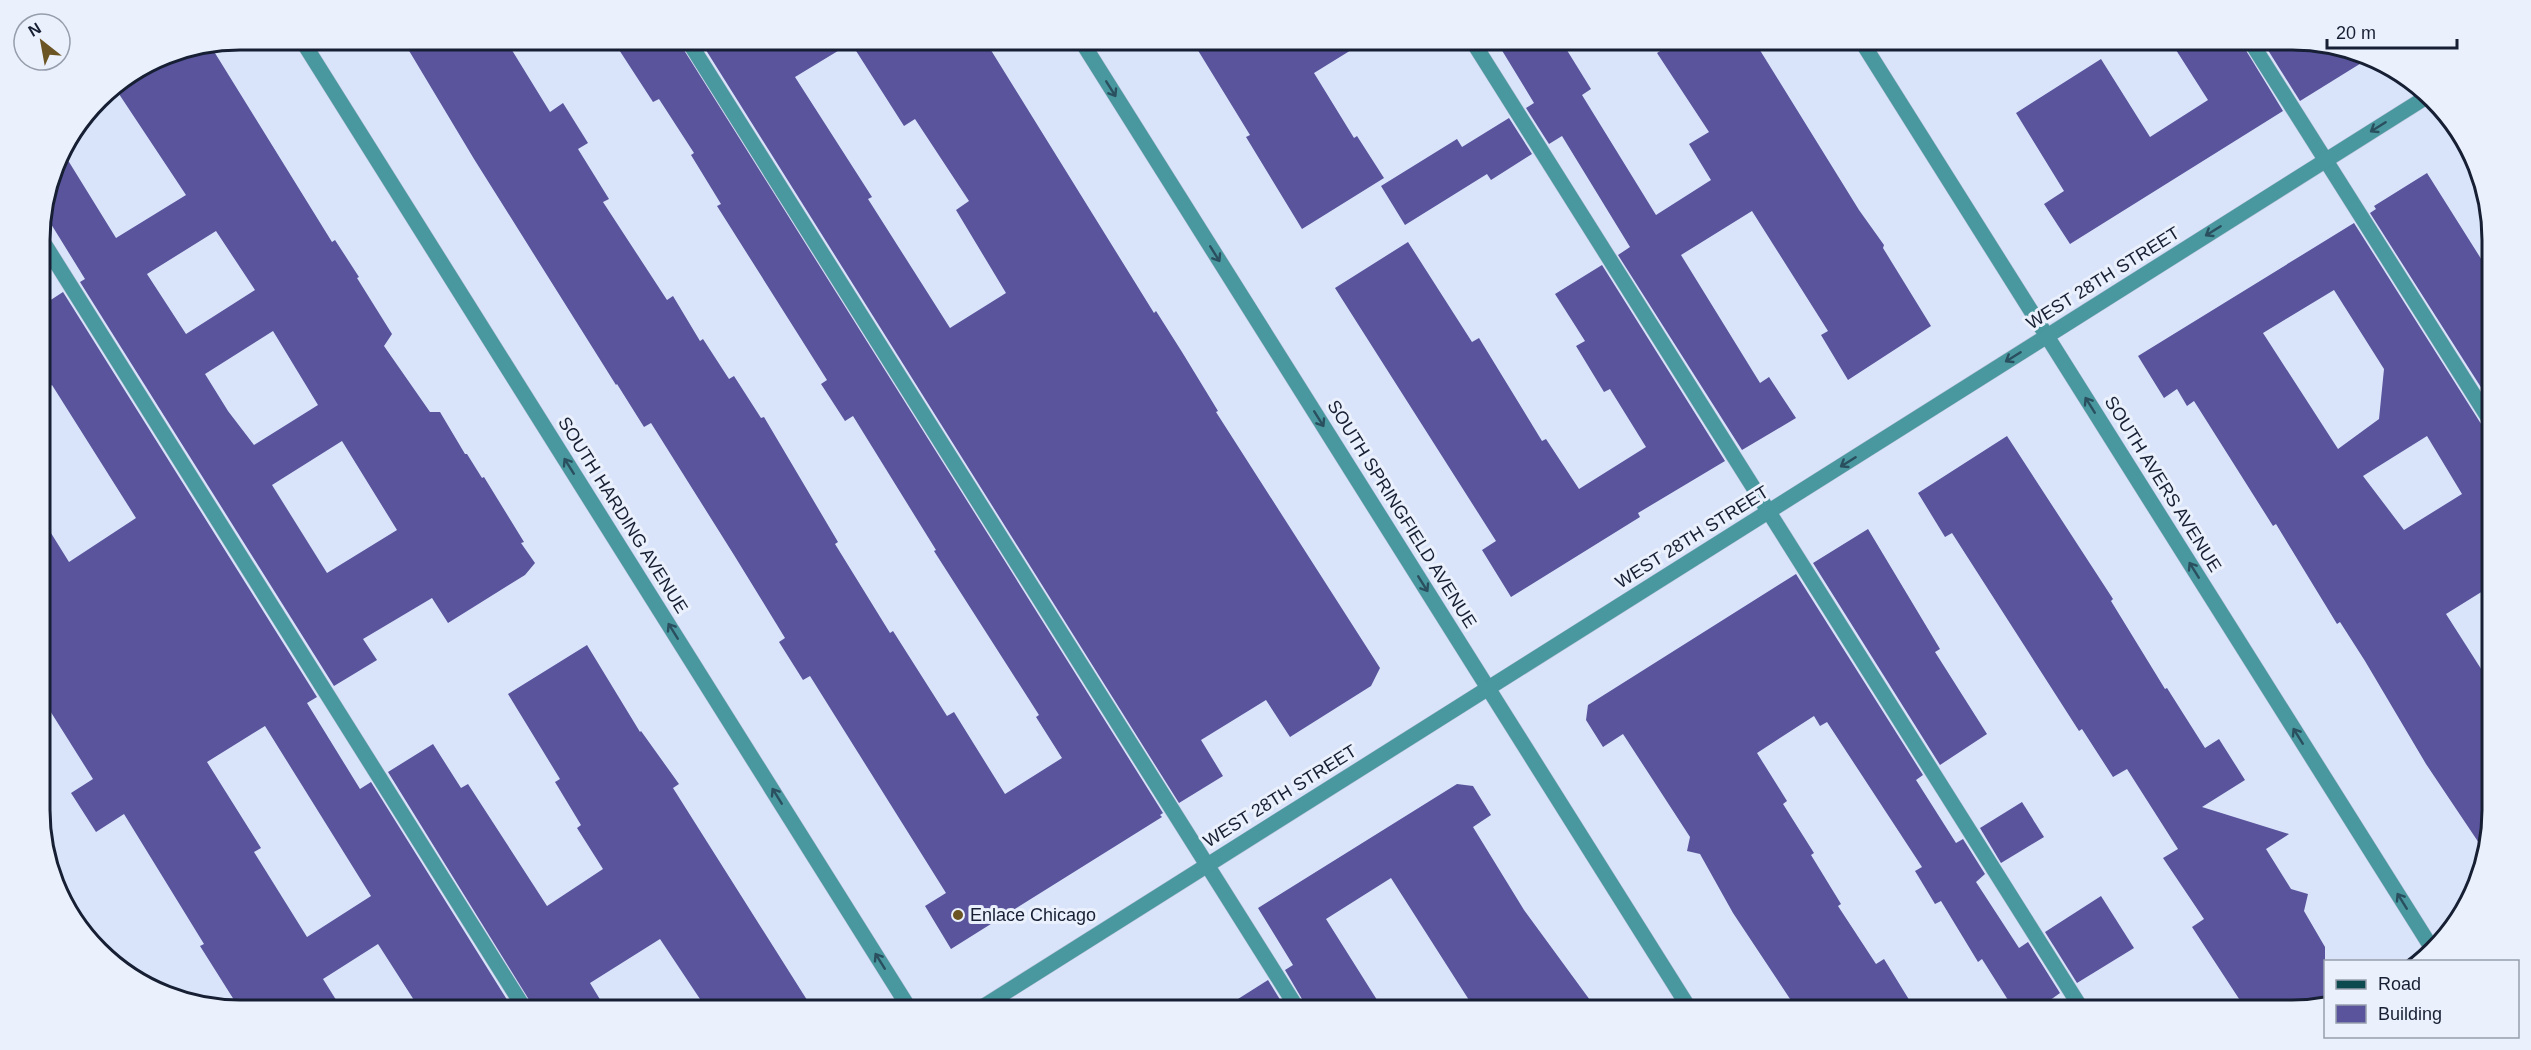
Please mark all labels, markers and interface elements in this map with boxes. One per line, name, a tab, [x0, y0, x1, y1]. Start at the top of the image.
north arrow	[12, 12, 72, 72]
scale bar	[2327, 12, 2458, 50]
text: N	[25, 19, 44, 40]
text: 20 m	[2336, 23, 2376, 43]
one-way arrow	[1105, 80, 1118, 97]
one-way arrow	[2370, 122, 2387, 134]
street label: WEST 28TH STREET	[2023, 223, 2183, 333]
one-way arrow	[2205, 226, 2222, 238]
one-way arrow	[1210, 245, 1222, 262]
one-way arrow	[2005, 352, 2022, 364]
street label: SOUTH AVERS AVENUE	[2101, 392, 2225, 576]
street label: SOUTH SPRINGFIELD AVENUE	[1323, 396, 1481, 632]
one-way arrow	[2084, 397, 2096, 414]
one-way arrow	[1313, 410, 1325, 427]
street label: SOUTH HARDING AVENUE	[554, 413, 692, 617]
one-way arrow	[1840, 456, 1857, 468]
one-way arrow	[563, 458, 575, 475]
street label: WEST 28TH STREET	[1612, 482, 1772, 592]
one-way arrow	[2188, 562, 2201, 579]
one-way arrow	[1417, 575, 1429, 592]
one-way arrow	[666, 623, 678, 640]
one-way arrow	[2291, 727, 2304, 744]
street label: WEST 28TH STREET	[1200, 741, 1360, 851]
one-way arrow	[770, 788, 782, 805]
one-way arrow	[2395, 893, 2407, 910]
place label: Enlace Chicago	[970, 905, 1096, 925]
marker: Enlace Chicago	[951, 908, 965, 922]
one-way arrow	[874, 953, 886, 970]
legend	[2324, 960, 2519, 1038]
text: Road	[2378, 974, 2421, 994]
text: Building	[2378, 1004, 2442, 1024]

